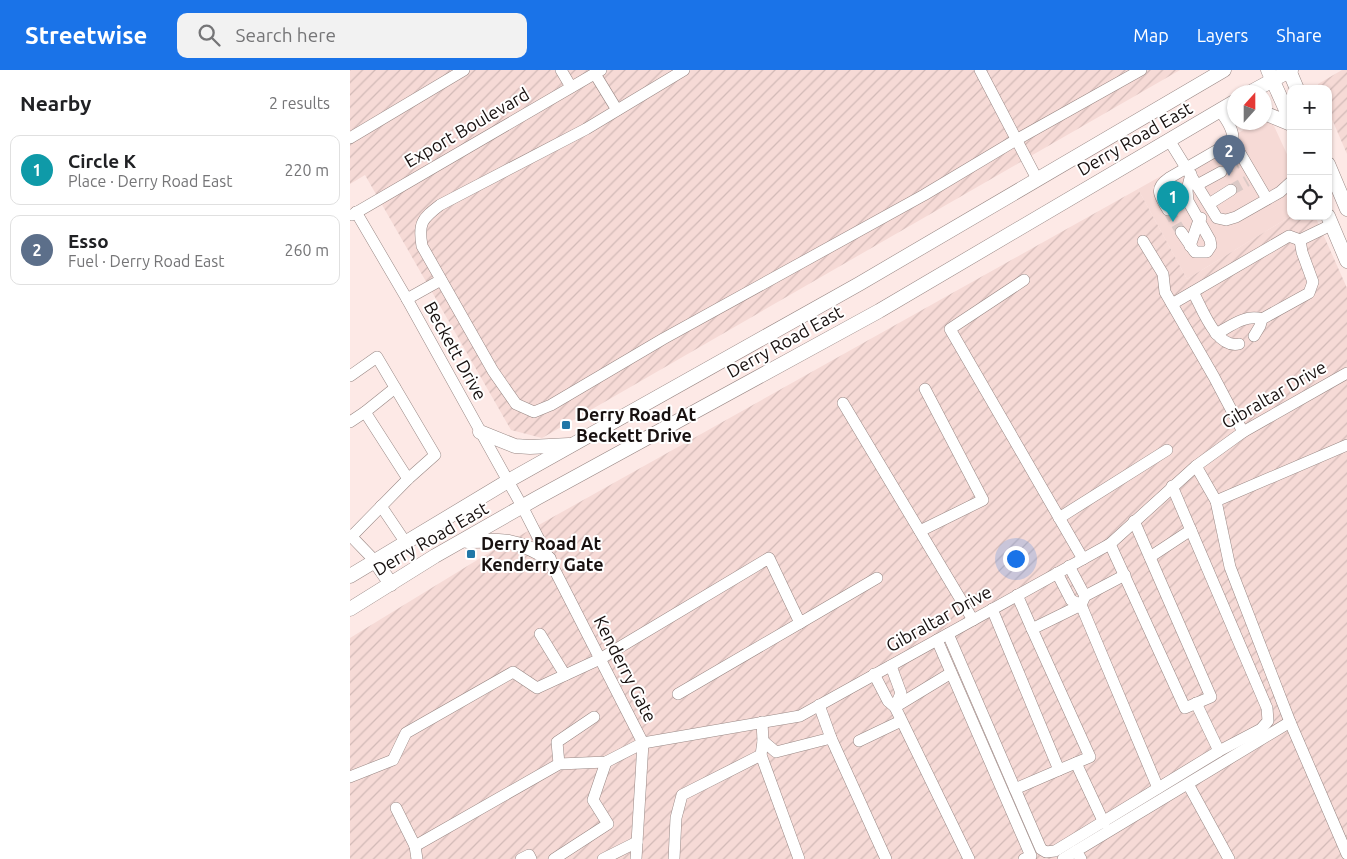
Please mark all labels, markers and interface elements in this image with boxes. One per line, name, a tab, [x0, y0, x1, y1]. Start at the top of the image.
search box	[177, 13, 527, 58]
icon: search	[195, 21, 223, 49]
text: Streetwise	[25, 22, 147, 49]
text: Search here	[235, 24, 336, 46]
text: Map	[1133, 25, 1169, 45]
text: Layers	[1197, 25, 1248, 45]
text: Share	[1276, 25, 1322, 45]
street label: Export Boulevard	[401, 83, 532, 171]
north arrow	[1227, 85, 1272, 130]
map controls	[1287, 85, 1332, 220]
button: +	[1287, 85, 1332, 130]
text: Nearby	[20, 91, 91, 115]
text: 2 results	[269, 94, 330, 112]
street label: Derry Road East	[1074, 97, 1195, 179]
button: −	[1287, 130, 1332, 175]
pin: 2	[1213, 135, 1245, 176]
text: Circle K	[68, 150, 136, 172]
text: 1	[32, 161, 42, 179]
text: 220 m	[284, 161, 329, 179]
text: Place · Derry Road East	[68, 172, 232, 190]
button: locate	[1287, 175, 1332, 220]
pin: 1	[1157, 181, 1189, 222]
text: Esso	[68, 230, 109, 252]
text: 2	[32, 241, 42, 259]
text: 260 m	[284, 241, 329, 259]
text: Fuel · Derry Road East	[68, 252, 225, 270]
street label: Beckett Drive	[421, 298, 491, 403]
street label: Derry Road East	[723, 301, 846, 381]
street label: Gibraltar Drive	[1218, 356, 1329, 432]
place label: Derry Road At Beckett Drive	[576, 404, 696, 445]
marker: Derry Road At Beckett Drive	[560, 419, 572, 431]
street label: Derry Road East	[370, 497, 491, 579]
place label: Derry Road At Kenderry Gate	[481, 533, 604, 574]
your location	[1003, 546, 1029, 572]
marker: Derry Road At Kenderry Gate	[465, 548, 477, 560]
street label: Gibraltar Drive	[882, 581, 995, 655]
street label: Kenderry Gate	[591, 612, 661, 725]

